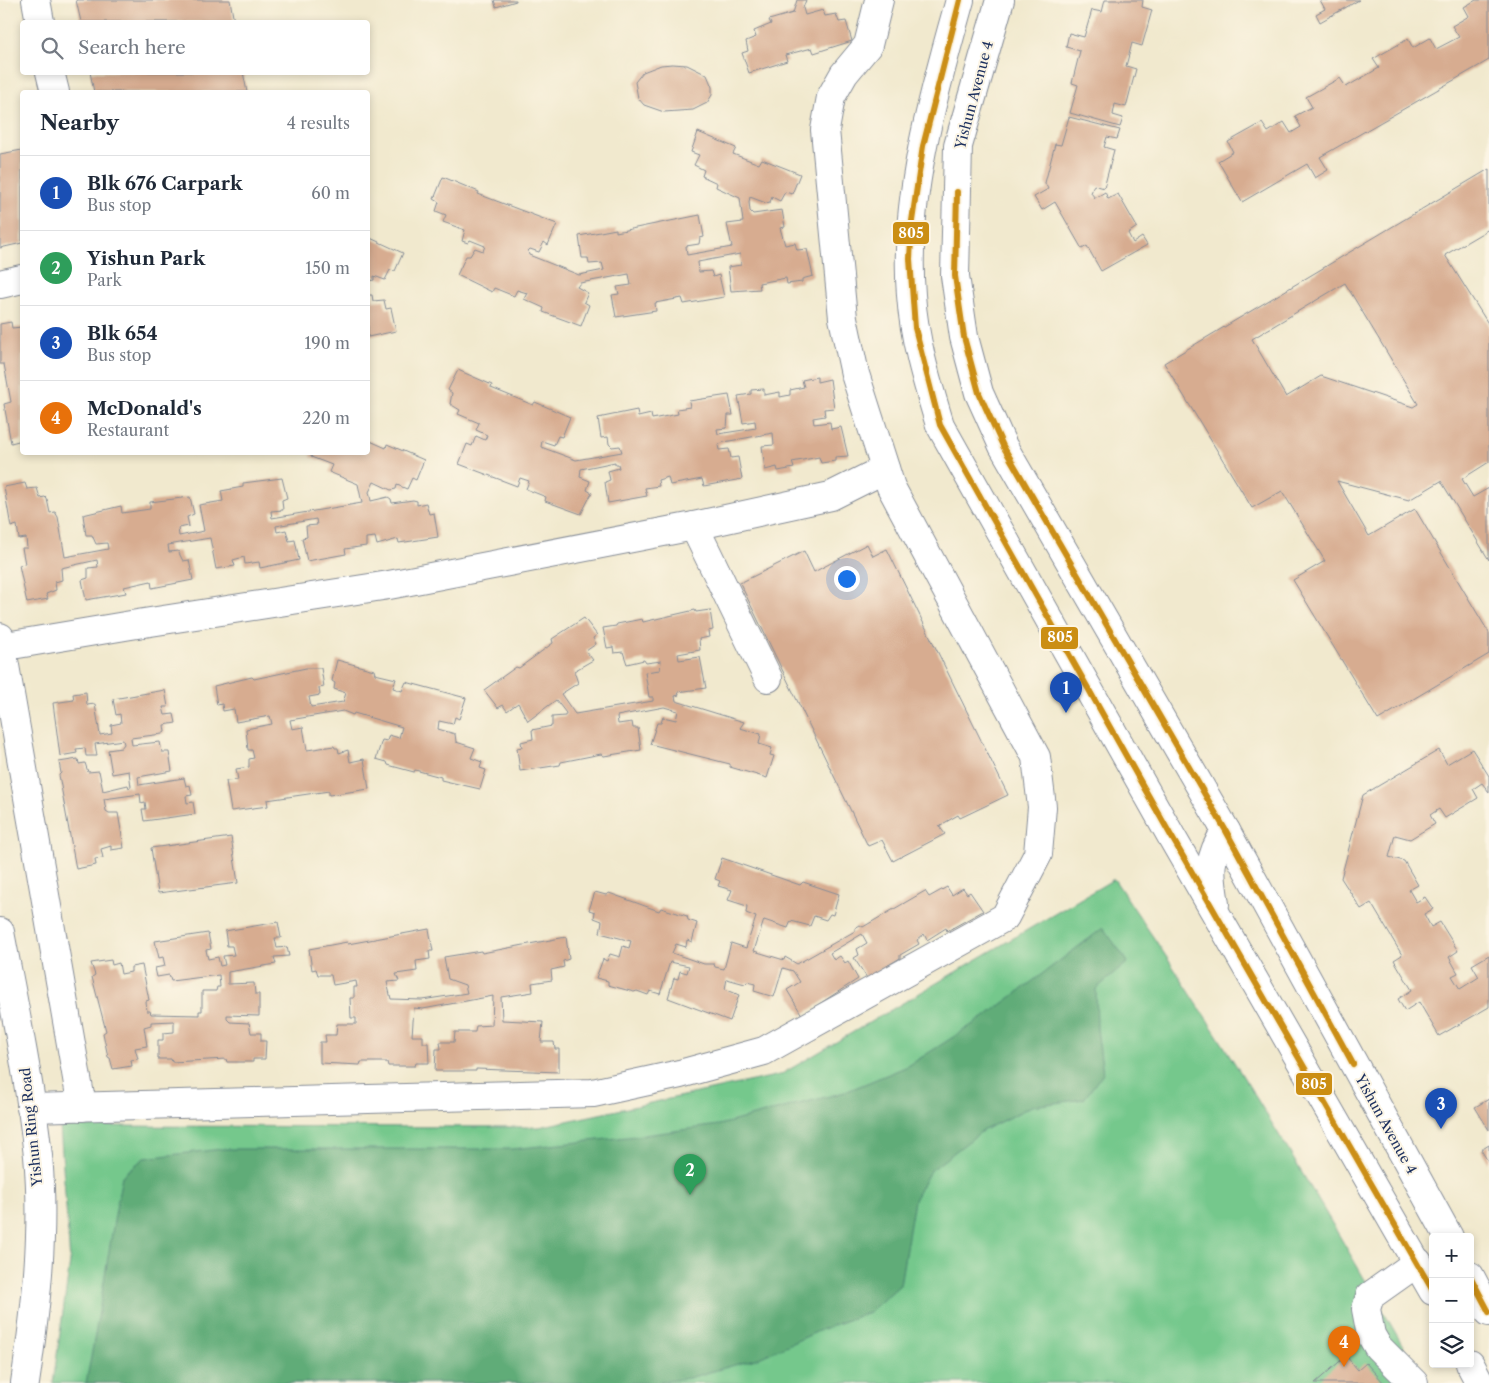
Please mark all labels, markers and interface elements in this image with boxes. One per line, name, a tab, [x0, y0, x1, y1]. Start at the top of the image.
search box	[20, 20, 370, 75]
icon: search	[38, 34, 66, 62]
text: Search here	[78, 36, 186, 59]
street label: Yishun Avenue 4	[951, 39, 997, 152]
text: Nearby	[40, 110, 119, 135]
text: 4 results	[287, 113, 350, 133]
text: Blk 676 Carpark	[87, 172, 242, 195]
text: 1	[52, 183, 60, 203]
text: 60 m	[311, 183, 350, 203]
text: Bus stop	[87, 195, 151, 215]
line badge: 805	[892, 221, 930, 245]
text: 805	[898, 224, 924, 242]
text: Yishun Park	[87, 247, 205, 270]
text: 2	[51, 258, 61, 278]
text: 150 m	[305, 258, 350, 278]
text: Park	[87, 270, 122, 290]
text: Blk 654	[87, 322, 158, 345]
text: 3	[51, 333, 61, 353]
text: 190 m	[305, 333, 350, 353]
text: Bus stop	[87, 345, 151, 365]
text: McDonald's	[87, 397, 202, 420]
text: 4	[51, 408, 61, 428]
text: 220 m	[302, 408, 350, 428]
text: Restaurant	[87, 420, 169, 440]
your location	[834, 566, 860, 592]
line badge: 805	[1040, 626, 1079, 650]
text: 805	[1047, 628, 1073, 646]
pin: 1	[1050, 672, 1082, 713]
street label: Yishun Ring Road	[16, 1066, 46, 1188]
street label: Yishun Avenue 4	[1351, 1070, 1421, 1177]
line badge: 805	[1295, 1072, 1333, 1096]
text: 805	[1301, 1075, 1327, 1093]
pin: 3	[1425, 1088, 1457, 1129]
pin: 2	[674, 1154, 706, 1195]
map controls	[1429, 1233, 1474, 1368]
button: +	[1429, 1233, 1474, 1278]
button: −	[1429, 1278, 1474, 1323]
button: layers	[1429, 1323, 1474, 1368]
pin: 4	[1328, 1326, 1360, 1367]

